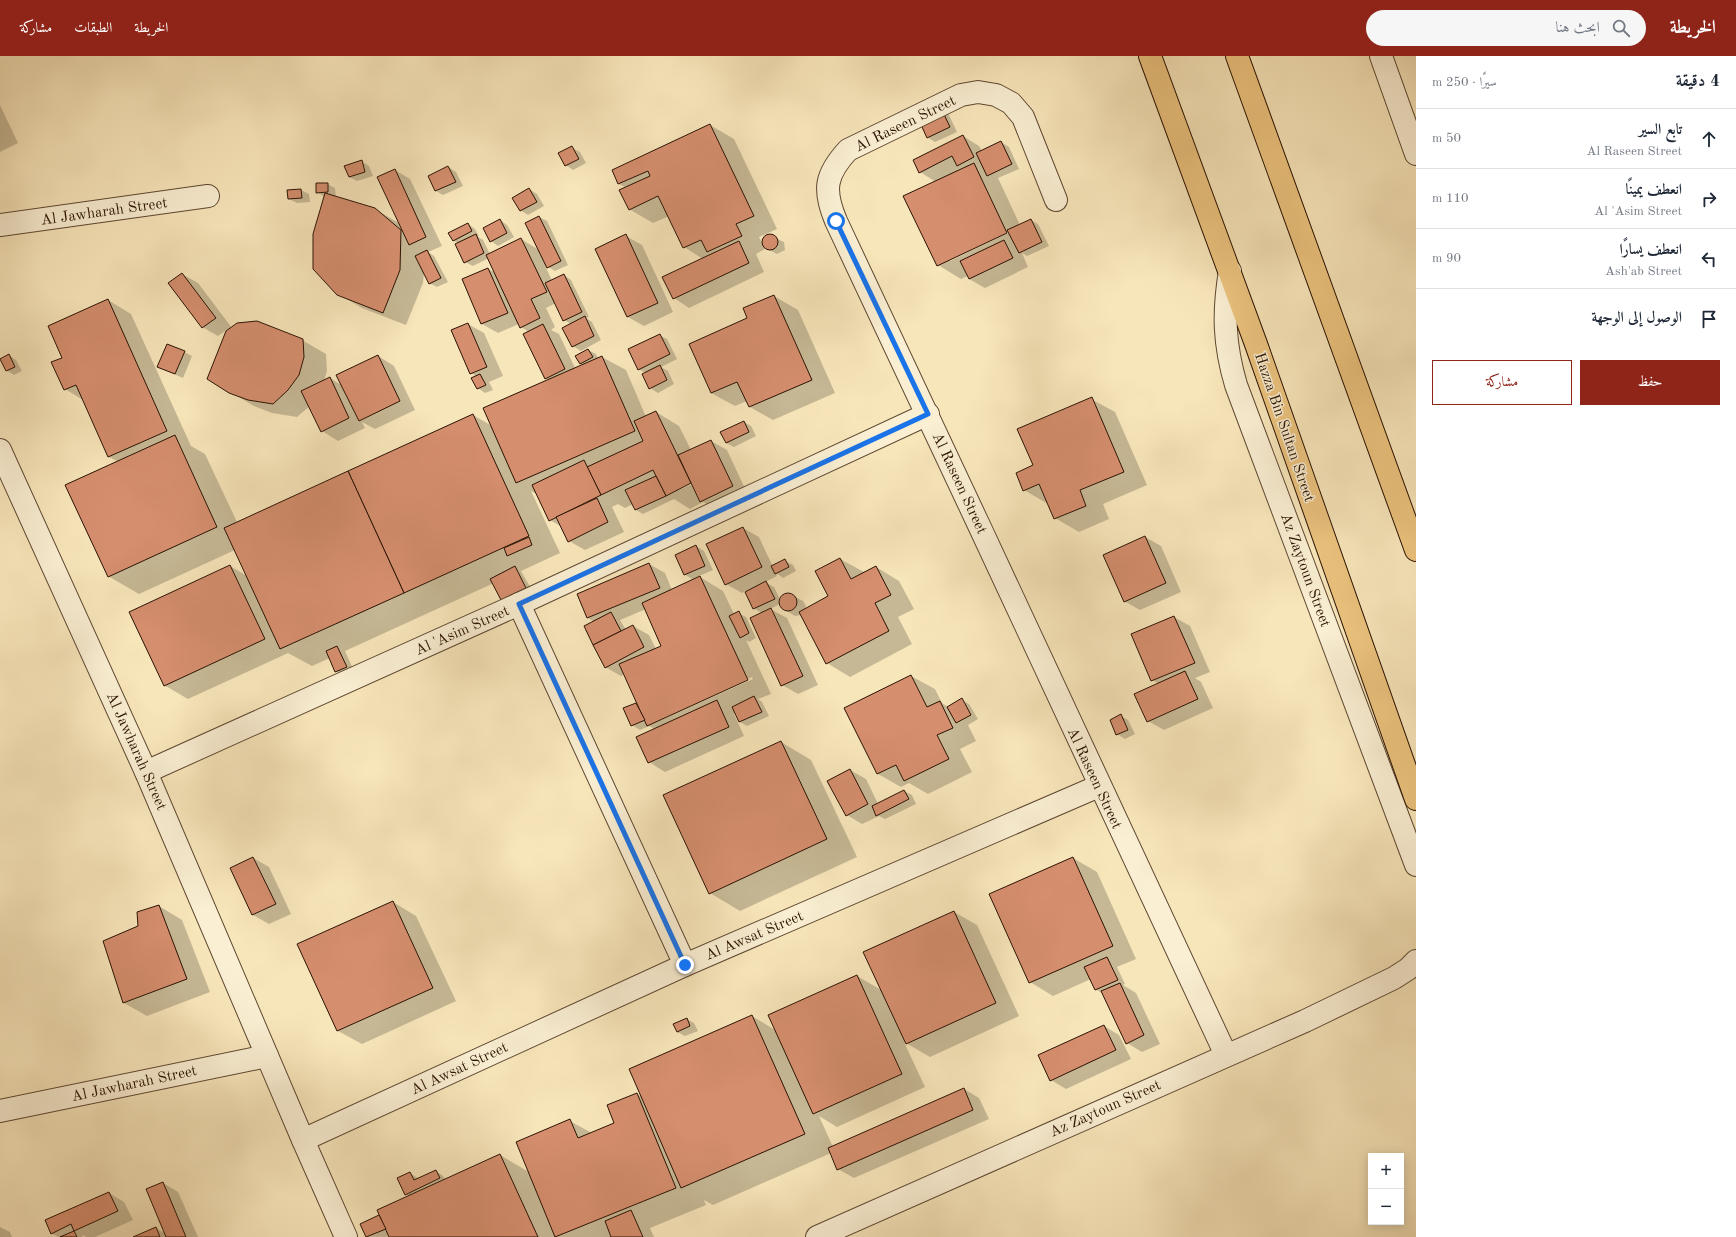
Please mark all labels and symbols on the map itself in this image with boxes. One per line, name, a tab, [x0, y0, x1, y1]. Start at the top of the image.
street label: Al Raseen Street	[853, 93, 958, 155]
street label: Al Jawharah Street	[40, 196, 169, 229]
route start	[827, 212, 845, 230]
street label: Hazza Bin Sultan Street	[1251, 351, 1316, 504]
street label: Al Raseen Street	[929, 431, 989, 537]
street label: Az Zaytoun Street	[1277, 512, 1332, 629]
street label: Al 'Asim Street	[413, 604, 512, 659]
street label: Al Jawharah Street	[103, 690, 168, 813]
street label: Al Raseen Street	[1064, 726, 1124, 832]
street label: Al Awsat Street	[703, 909, 806, 964]
route end	[676, 956, 694, 974]
street label: Al Awsat Street	[409, 1040, 510, 1098]
street label: Al Jawharah Street	[70, 1064, 198, 1105]
street label: Az Zaytoun Street	[1048, 1078, 1163, 1141]

